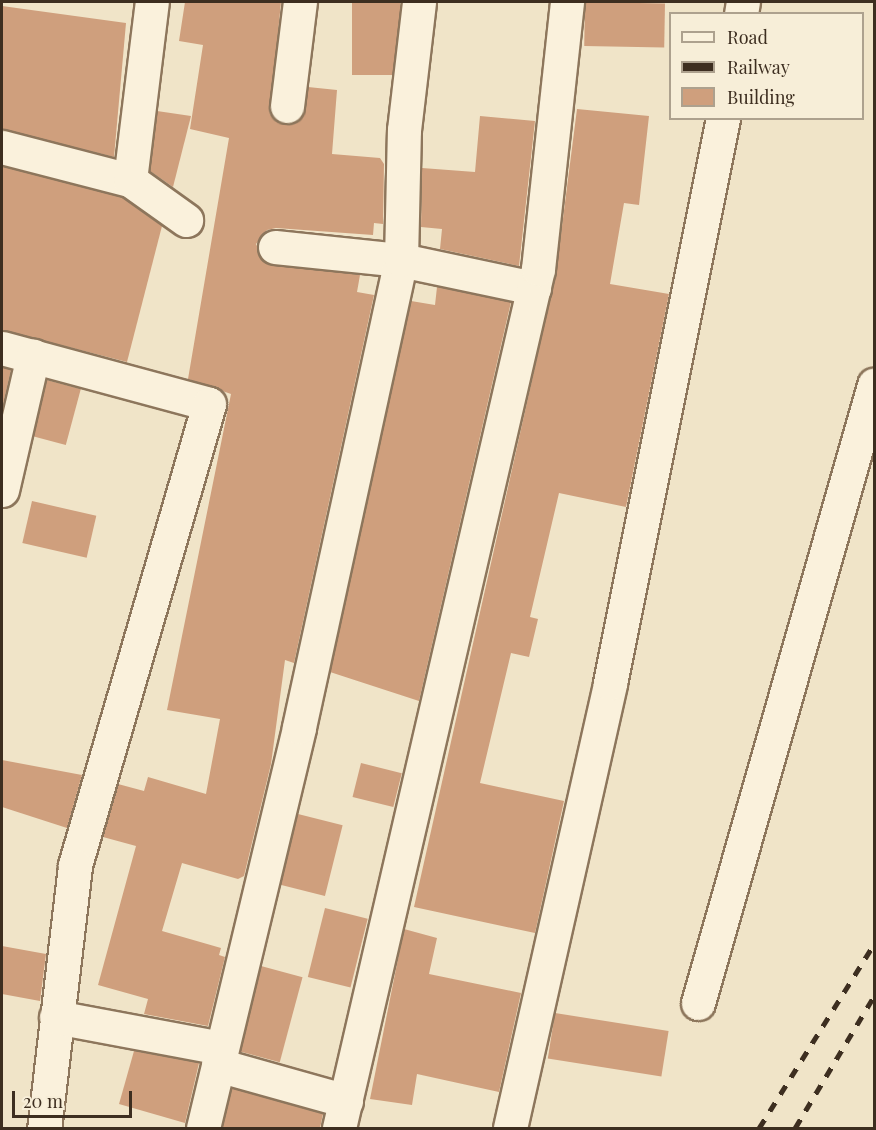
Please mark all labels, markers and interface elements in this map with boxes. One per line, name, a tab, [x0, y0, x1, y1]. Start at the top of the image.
legend	[669, 12, 864, 120]
text: Road	[727, 25, 768, 49]
text: Railway	[727, 55, 790, 79]
text: Building	[727, 85, 795, 109]
scale bar	[15, 1079, 135, 1117]
text: 20 m	[23, 1089, 63, 1113]

